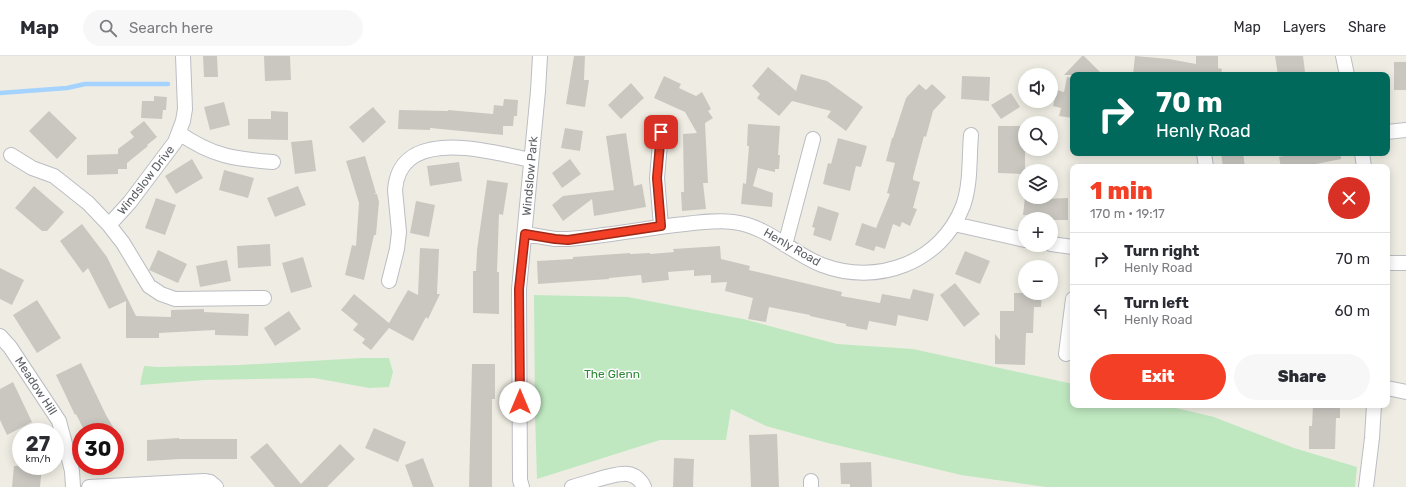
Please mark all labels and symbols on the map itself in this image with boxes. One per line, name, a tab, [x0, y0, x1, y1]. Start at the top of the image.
pin	[644, 115, 678, 149]
street label: Windslow Park	[520, 135, 541, 216]
street label: Windslow Drive	[115, 142, 178, 217]
street label: Henly Road	[761, 225, 823, 269]
street label: Meadow Hill	[12, 354, 60, 418]
park label: The Glenn	[584, 367, 640, 381]
position arrow	[499, 381, 541, 423]
speed limit sign: 30	[72, 423, 124, 475]

